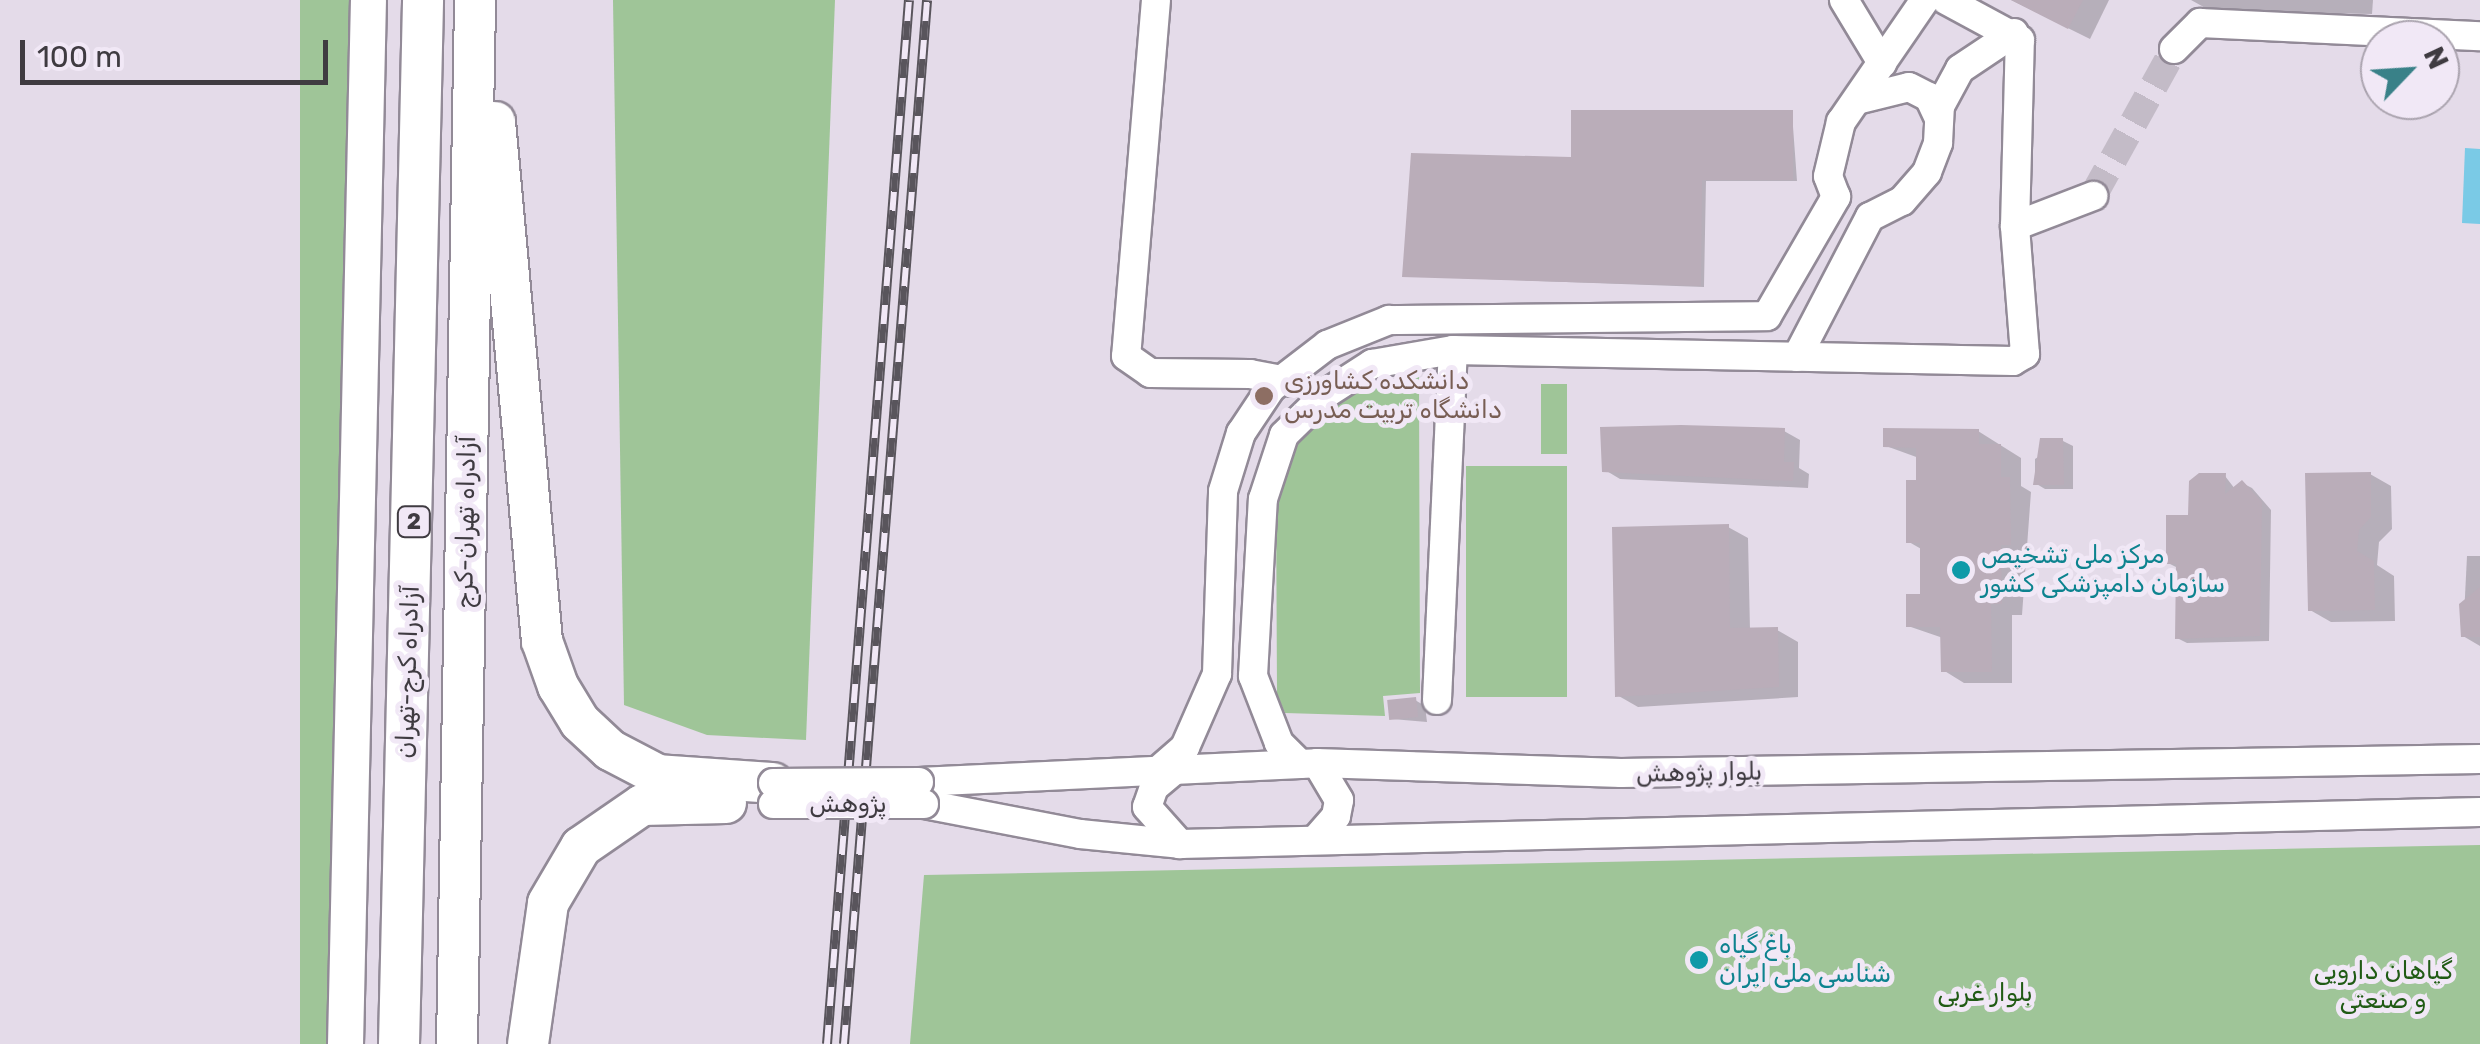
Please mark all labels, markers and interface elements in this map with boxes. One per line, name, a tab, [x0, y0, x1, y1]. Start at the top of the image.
scale bar	[25, 20, 332, 82]
north arrow	[2360, 20, 2460, 120]
text: 100 m	[37, 39, 122, 75]
text: N	[2417, 42, 2455, 74]
place label: دانشکده کشاورزی دانشگاه تربیت مدرس	[1284, 367, 1502, 426]
marker: دانشکده کشاورزی دانشگاه تربیت مدرس	[1253, 385, 1275, 407]
street label: آزادراه تهران-کرج	[449, 435, 483, 609]
road number: 2	[396, 505, 432, 539]
place label: مرکز ملی تشخیص سازمان دامپزشکی کشور	[1981, 541, 2225, 600]
marker: مرکز ملی تشخیص سازمان دامپزشکی کشور	[1950, 559, 1972, 581]
street label: آزادراه کرج-تهران	[390, 585, 426, 759]
street label: بلوار پژوهش	[1636, 757, 1762, 789]
street label: پژوهش	[809, 789, 887, 819]
place label: باغ گیاه‌ شناسی ملی ایران	[1719, 931, 1891, 990]
marker: باغ گیاه‌ شناسی ملی ایران	[1688, 949, 1710, 971]
park label: گیاهان دارویی و صنعتی	[2314, 957, 2452, 1016]
park label: بلوار غربی	[1937, 978, 2033, 1008]

